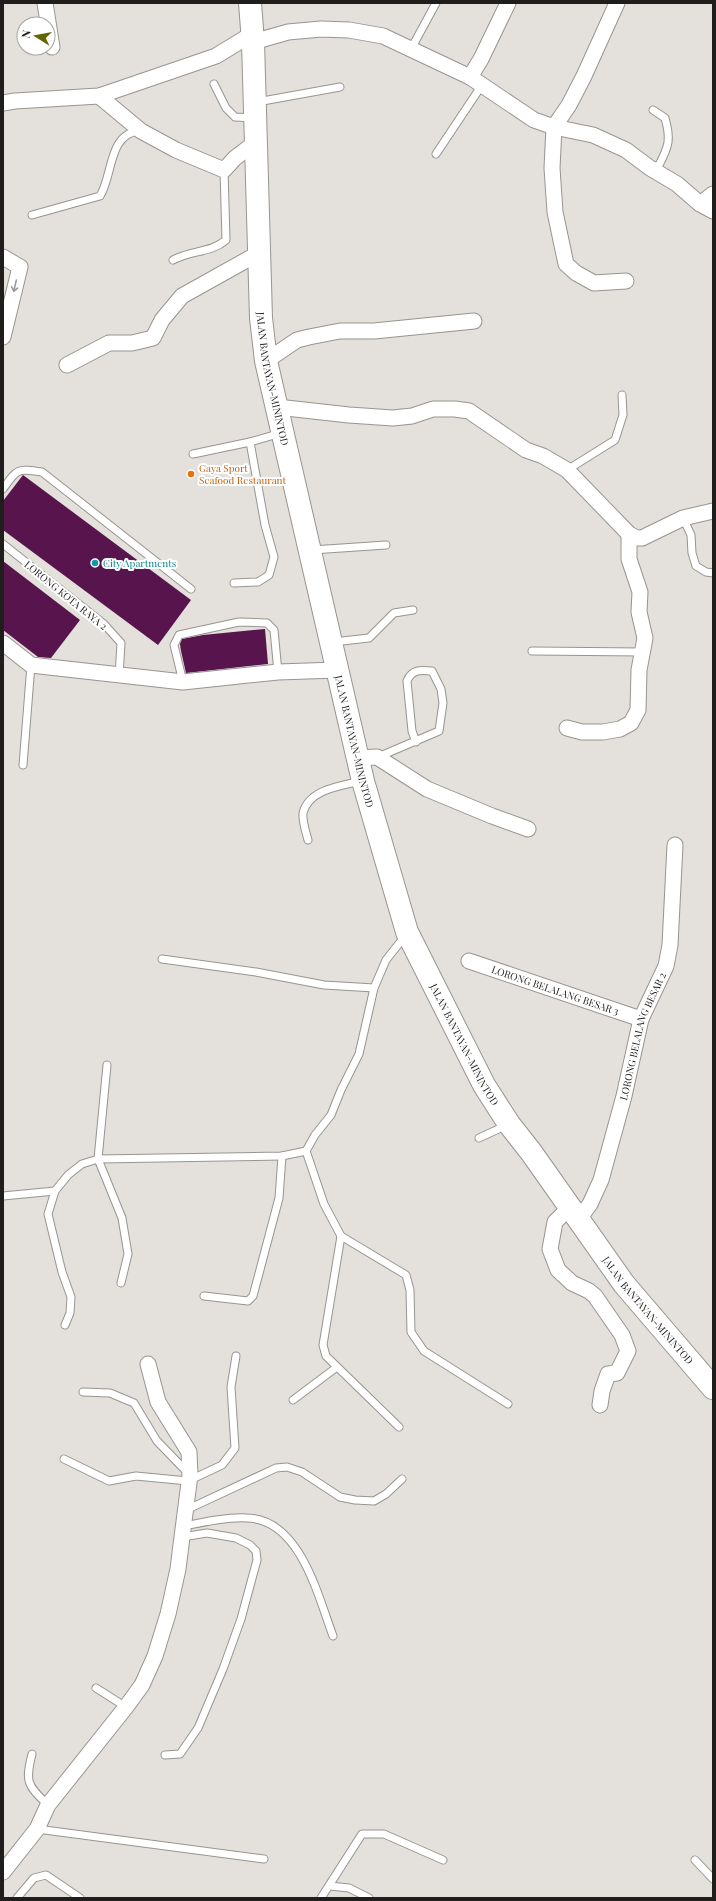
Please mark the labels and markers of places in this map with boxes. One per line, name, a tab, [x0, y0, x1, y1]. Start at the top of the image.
place label: Gaya Sport Seafood Restaurant	[199, 461, 287, 487]
marker: Gaya Sport Seafood Restaurant	[186, 469, 196, 479]
place label: City Apartments	[103, 556, 176, 570]
marker: City Apartments	[90, 558, 100, 568]

